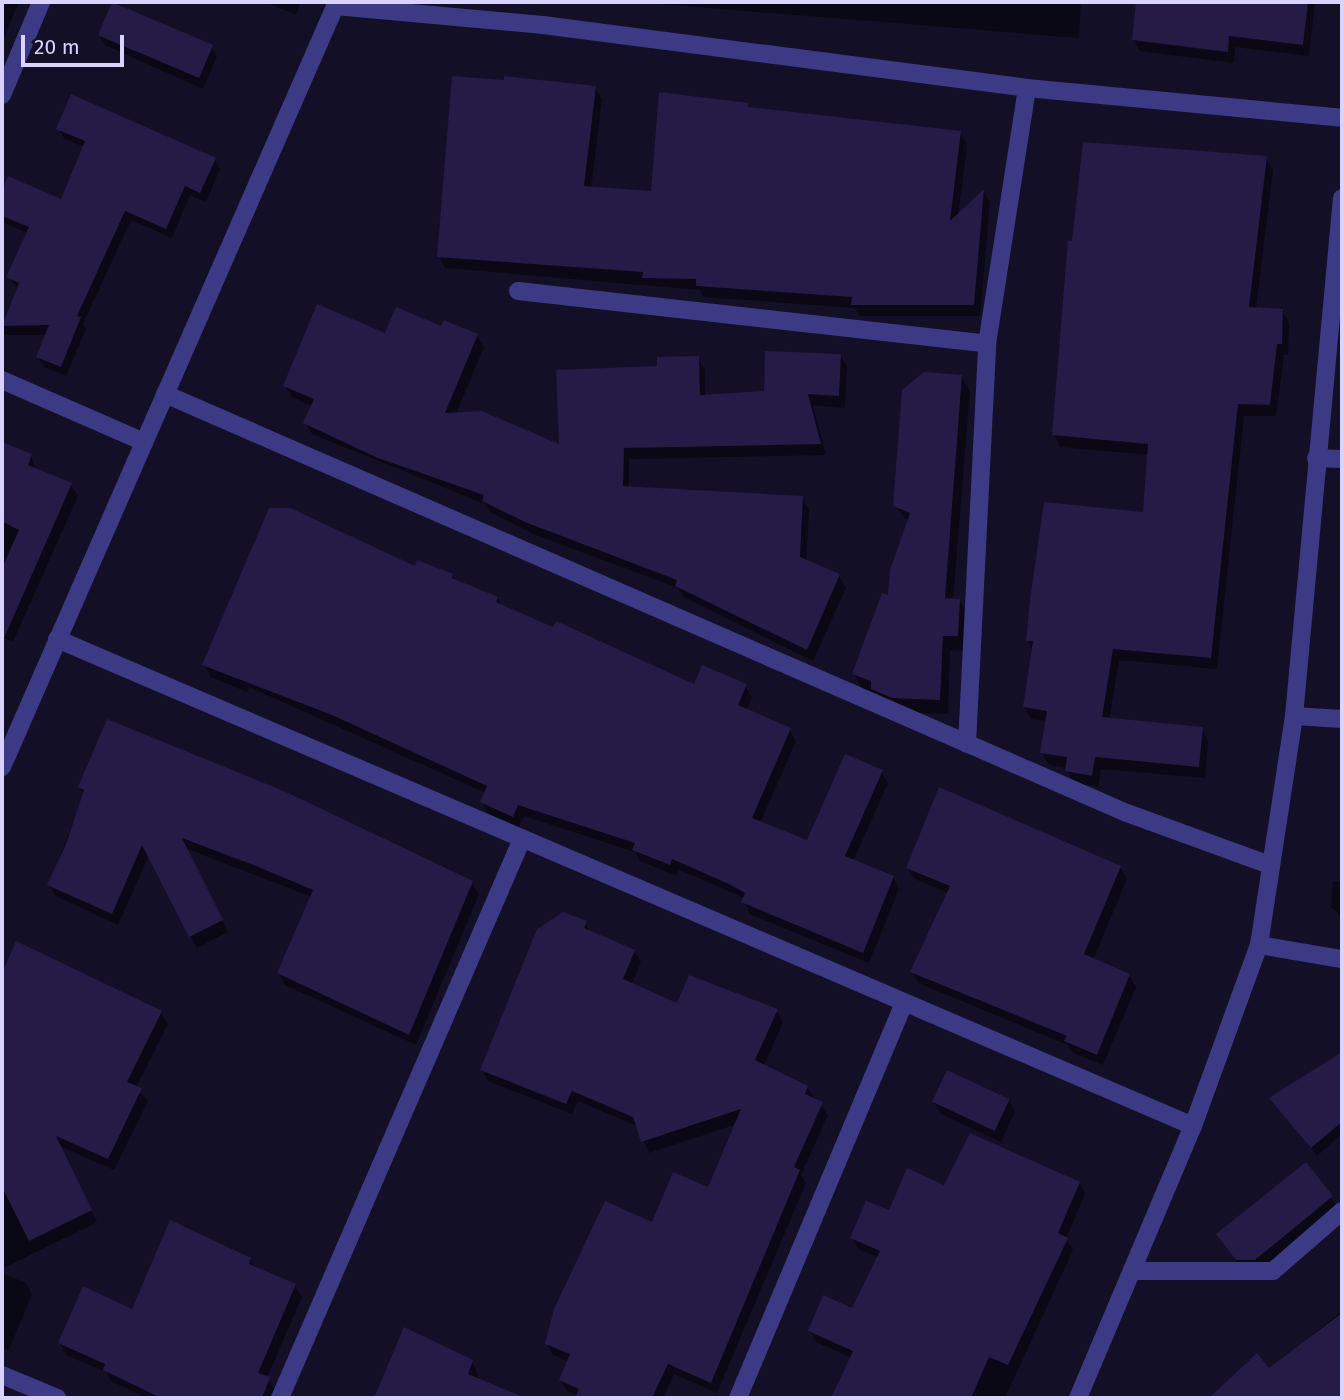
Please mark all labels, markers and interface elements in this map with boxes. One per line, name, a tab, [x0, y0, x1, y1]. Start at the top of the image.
scale bar	[24, 21, 128, 65]
text: 20 m	[34, 34, 80, 60]

